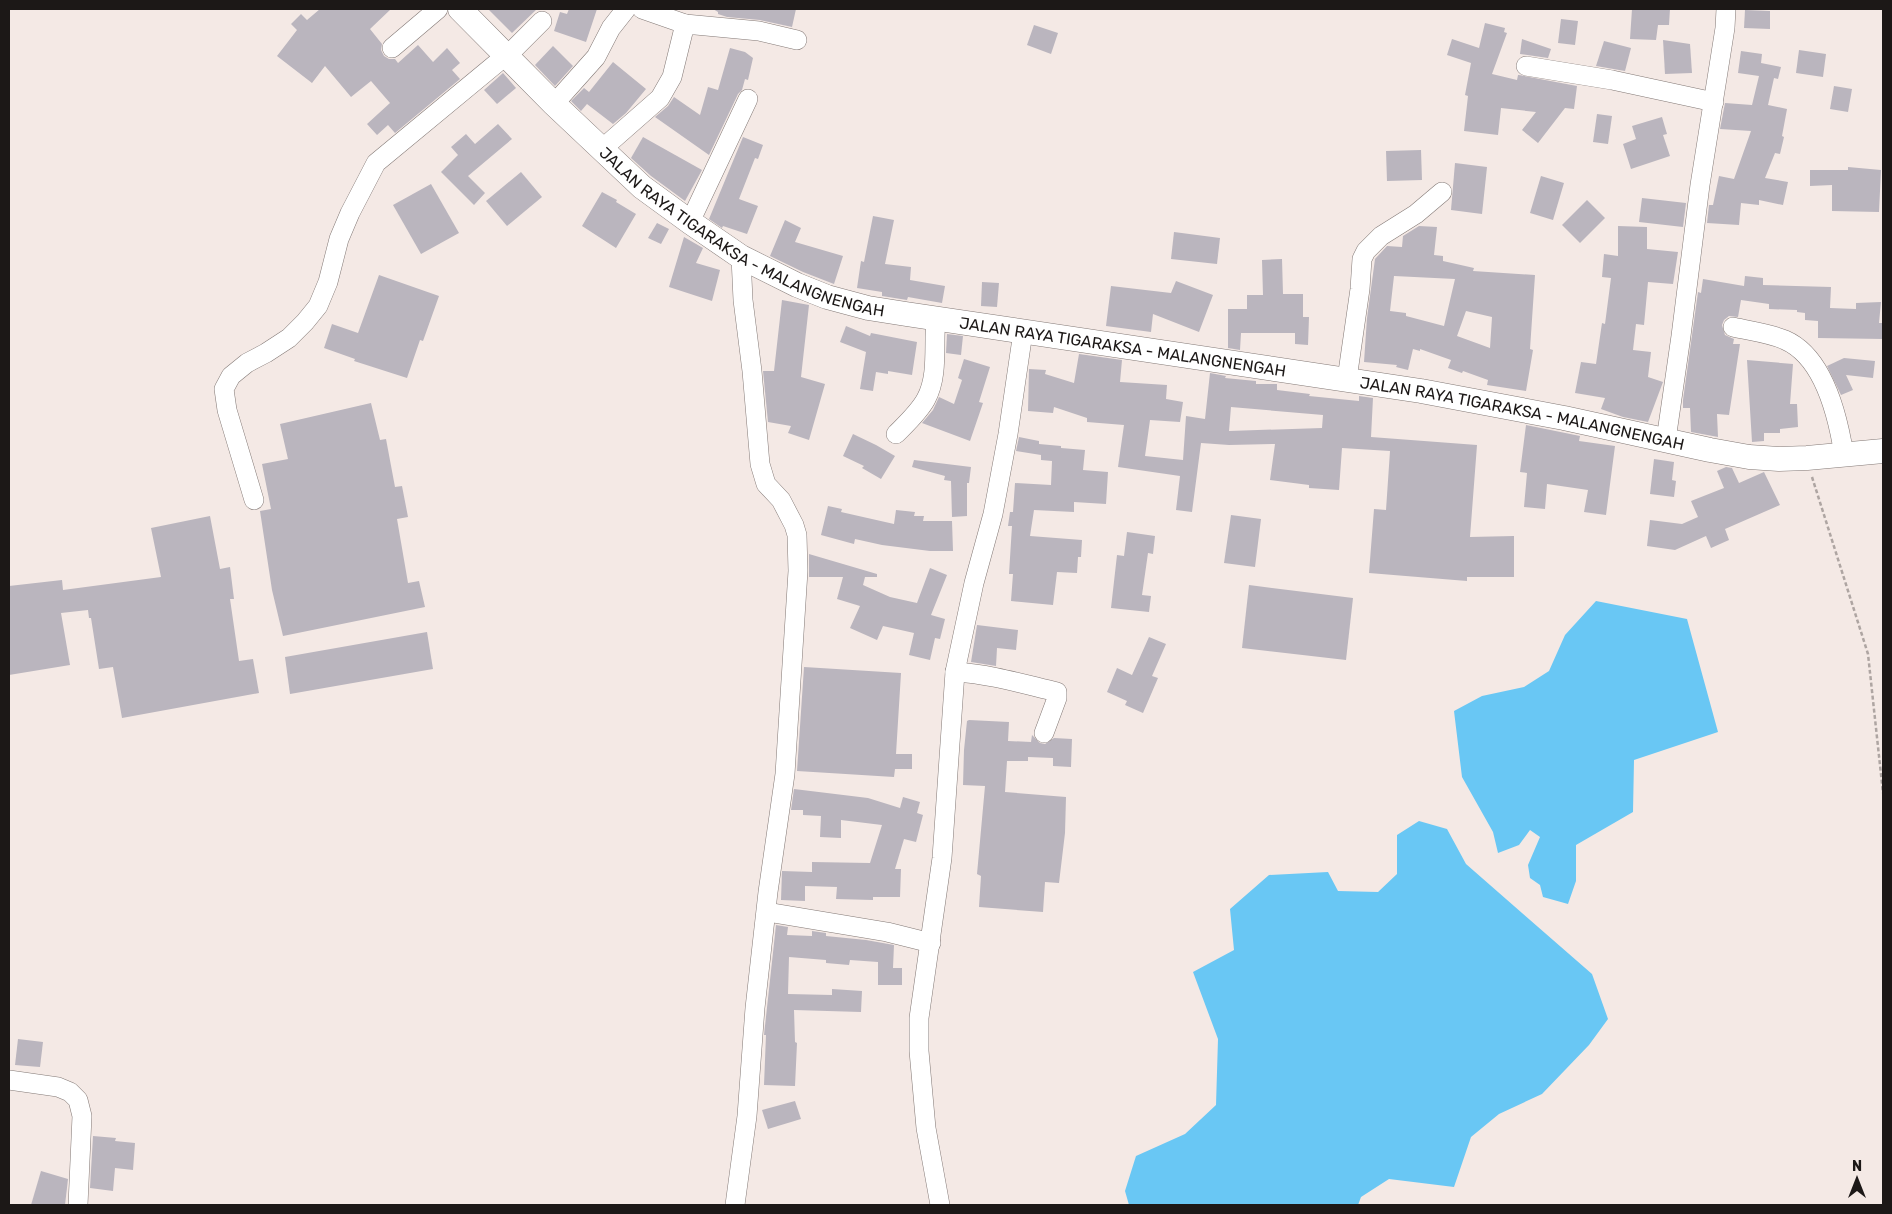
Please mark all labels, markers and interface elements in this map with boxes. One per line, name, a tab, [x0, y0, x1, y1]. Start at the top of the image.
street label: JALAN RAYA TIGARAKSA - MALANGNENGAH	[596, 143, 886, 320]
street label: JALAN RAYA TIGARAKSA - MALANGNENGAH	[958, 313, 1287, 380]
street label: JALAN RAYA TIGARAKSA - MALANGNENGAH	[1359, 373, 1686, 454]
north arrow	[1832, 1154, 1882, 1204]
text: N	[1852, 1158, 1862, 1175]

